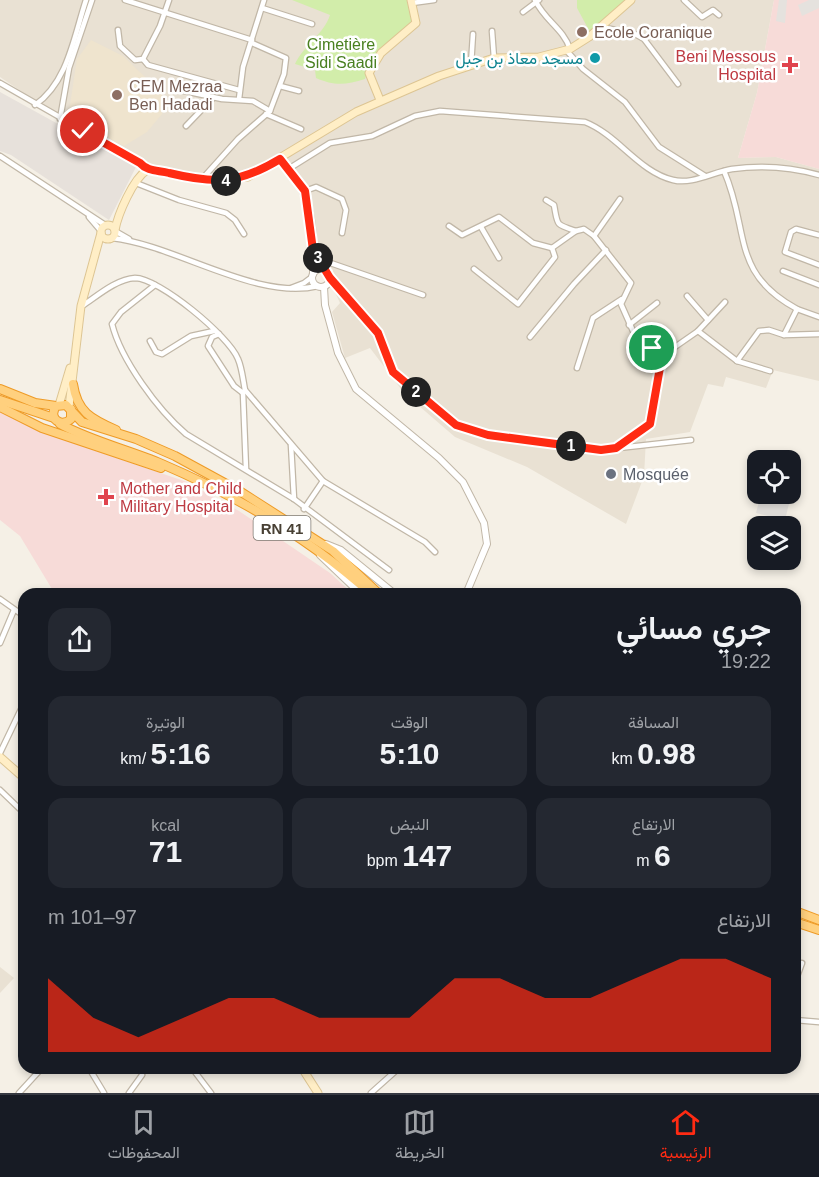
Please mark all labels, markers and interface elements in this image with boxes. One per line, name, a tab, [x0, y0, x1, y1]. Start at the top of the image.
place label: Ecole Coranique	[594, 24, 712, 41]
marker: Ecole Coranique	[575, 25, 589, 39]
park label: Cimetière Sidi Saadi	[305, 36, 377, 71]
place label: Beni Messous Hospital	[676, 48, 776, 83]
place label: مسجد معاذ بن جبل	[455, 50, 583, 69]
marker: مسجد معاذ بن جبل	[588, 51, 602, 65]
marker: Beni Messous Hospital	[781, 56, 799, 74]
place label: CEM Mezraa Ben Hadadi	[129, 78, 222, 113]
marker: CEM Mezraa Ben Hadadi	[110, 88, 124, 102]
pin	[57, 105, 108, 156]
icon: check	[66, 114, 99, 147]
pin: 4	[211, 166, 241, 196]
text: 4	[222, 172, 230, 189]
pin: 3	[303, 243, 333, 273]
text: 3	[314, 249, 322, 266]
pin	[626, 322, 677, 373]
icon: arrive	[635, 331, 668, 364]
pin: 2	[401, 377, 431, 407]
text: 2	[412, 383, 420, 400]
pin: 1	[556, 431, 586, 461]
text: 1	[567, 437, 575, 454]
map controls	[747, 450, 801, 570]
button: locate	[747, 450, 801, 504]
place label: Mosquée	[623, 466, 689, 483]
marker: Mosquée	[604, 467, 618, 481]
place label: Mother and Child Military Hospital	[120, 480, 242, 515]
marker: Mother and Child Military Hospital	[97, 488, 115, 506]
road number: RN 41	[254, 516, 310, 540]
button: layers	[747, 516, 801, 570]
button: share	[48, 608, 111, 671]
text: جري مسائي	[616, 609, 771, 646]
text: 19:22	[721, 650, 771, 672]
text: الوتيرة	[146, 714, 185, 731]
text: الوقت	[391, 714, 428, 731]
text: المسافة	[628, 714, 679, 731]
text: 5:16	[151, 737, 211, 770]
text: 5:10	[379, 737, 440, 770]
text: 0.98	[637, 737, 696, 770]
text: /km	[120, 750, 151, 767]
text: km	[611, 750, 637, 767]
text: النبض	[390, 816, 429, 833]
text: الارتفاع	[632, 816, 675, 833]
text: kcal	[151, 817, 180, 834]
text: 71	[149, 835, 182, 868]
text: 147	[402, 839, 452, 872]
text: 6	[654, 839, 671, 872]
text: bpm	[367, 852, 402, 869]
text: m	[636, 852, 654, 869]
text: 97–101 m	[48, 906, 137, 928]
text: الارتفاع	[717, 909, 771, 931]
tab: المحفوظات	[108, 1106, 180, 1167]
tab: الخريطة	[395, 1106, 444, 1167]
tab: الرئيسية	[660, 1106, 711, 1167]

